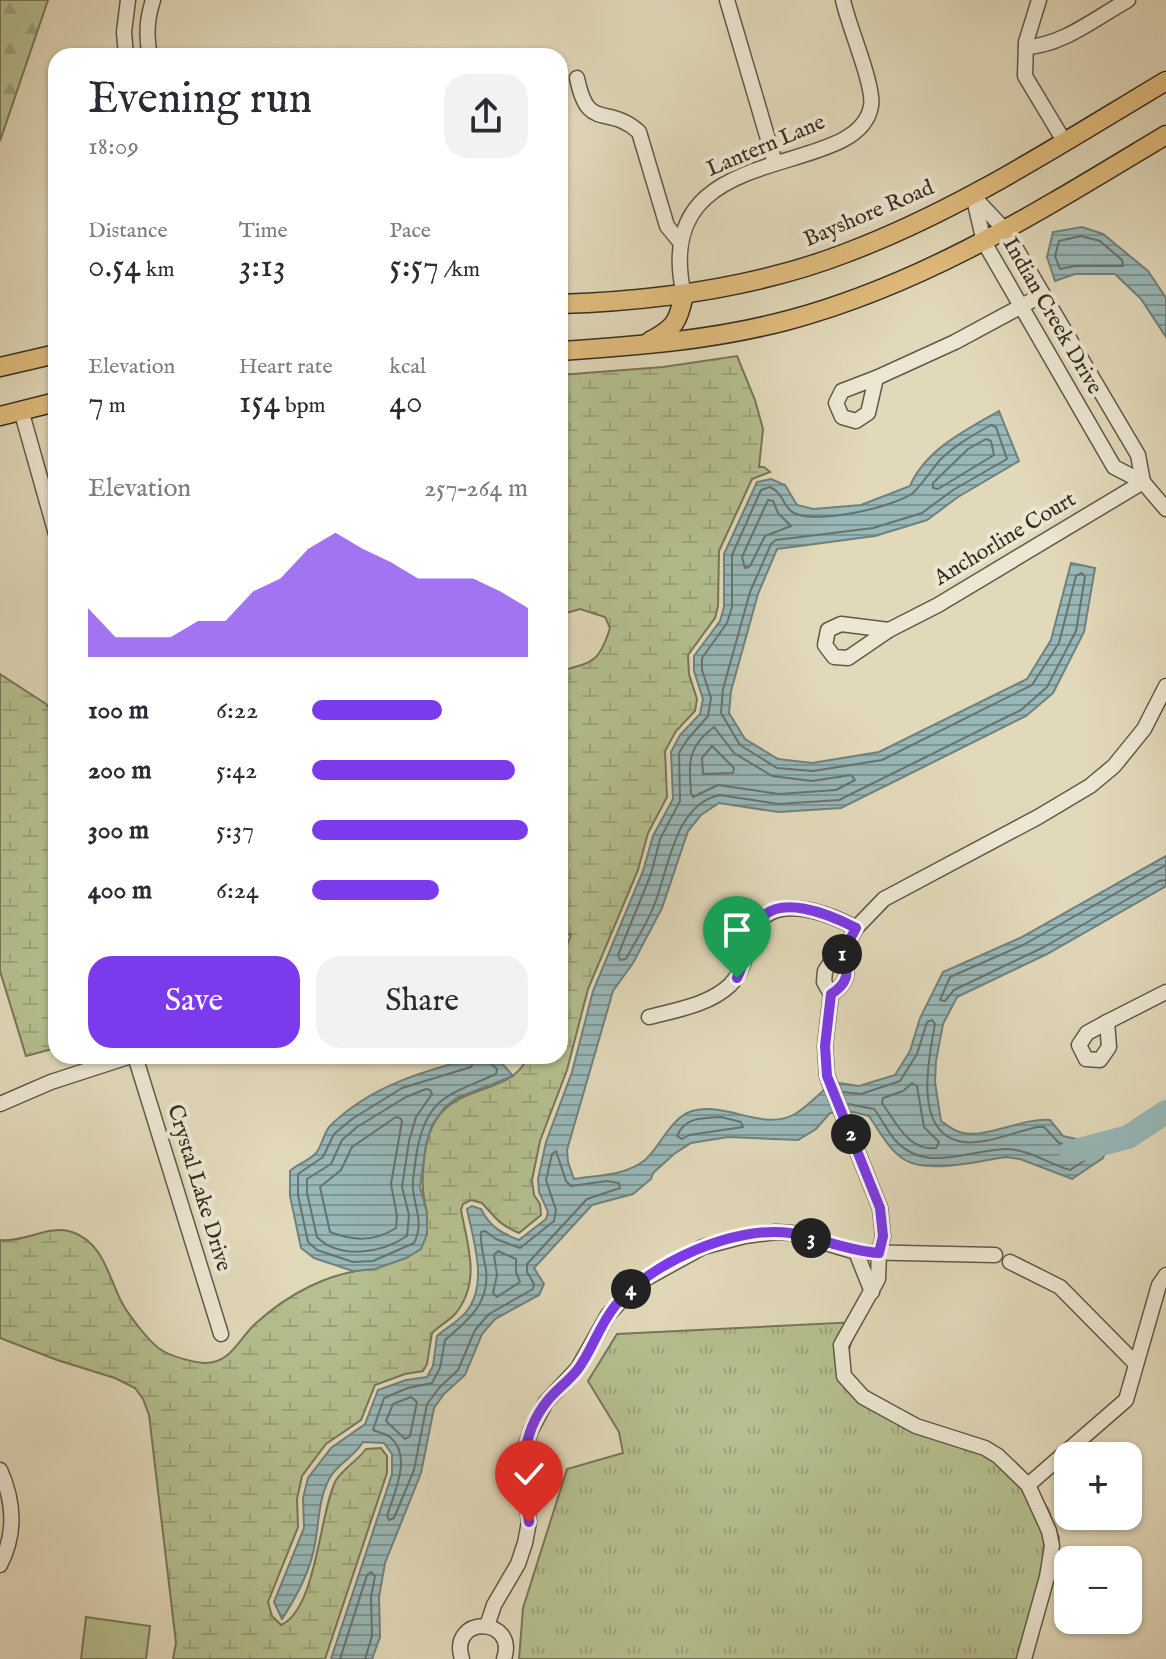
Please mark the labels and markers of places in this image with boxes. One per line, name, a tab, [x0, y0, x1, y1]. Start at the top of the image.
pin	[703, 896, 771, 978]
pin: 1	[822, 934, 862, 974]
pin: 2	[831, 1114, 871, 1154]
pin: 3	[791, 1218, 831, 1258]
pin: 4	[611, 1269, 651, 1309]
pin	[495, 1440, 563, 1522]

